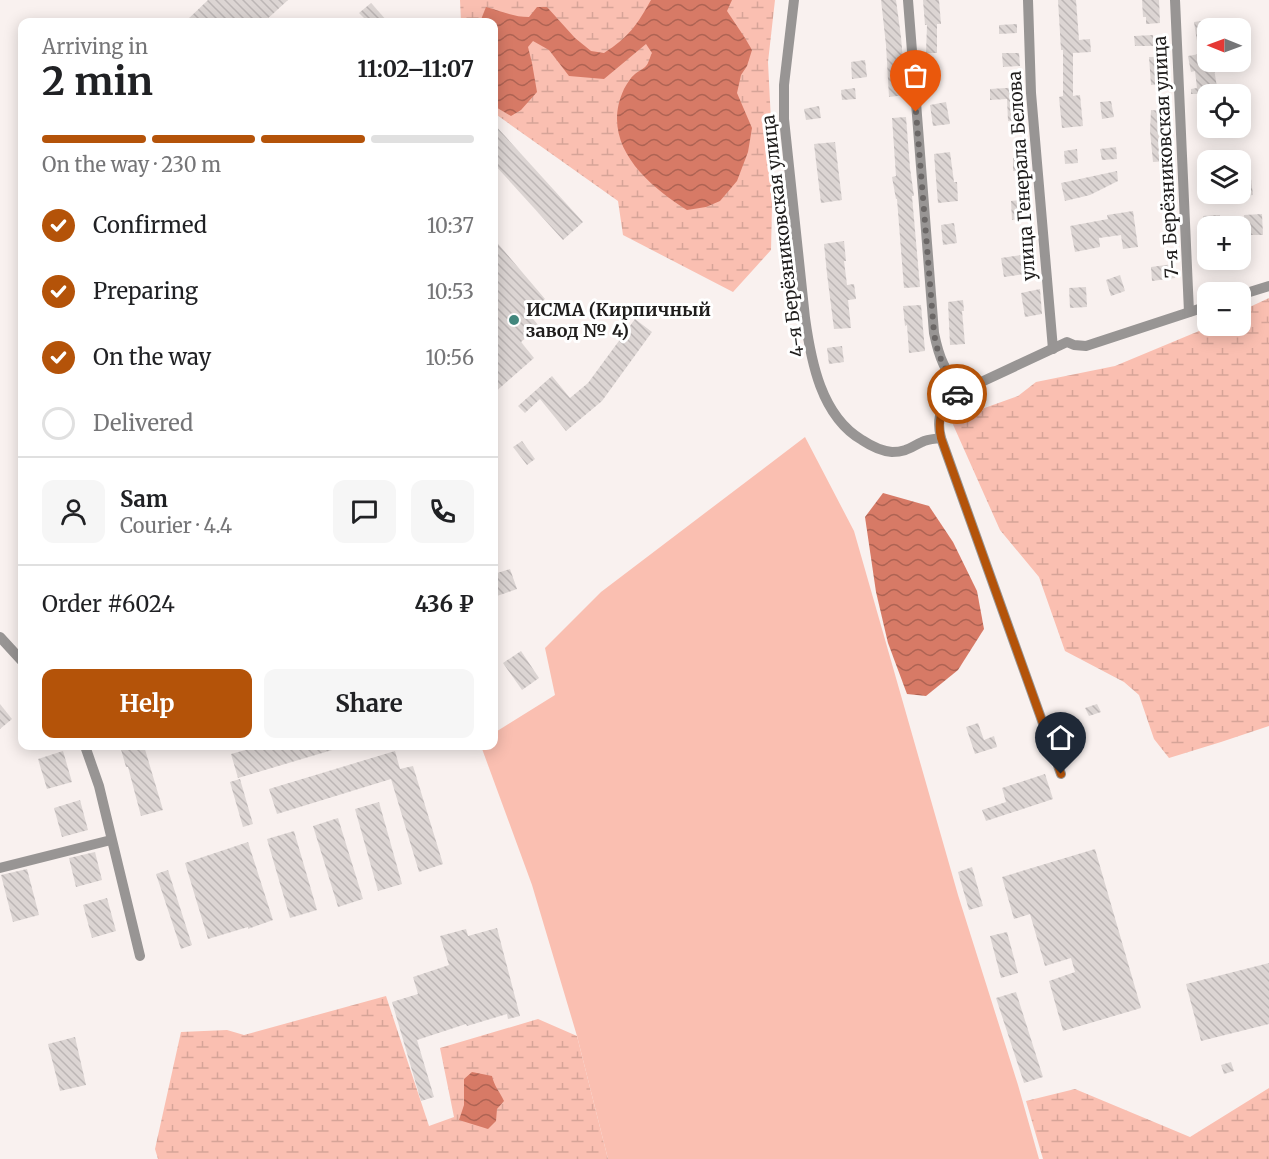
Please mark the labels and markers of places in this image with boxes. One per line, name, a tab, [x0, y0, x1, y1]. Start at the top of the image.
pin	[890, 50, 941, 112]
place label: ИСМА (Кирпичный завод № 4)	[526, 298, 711, 342]
marker: ИСМА (Кирпичный завод № 4)	[507, 313, 521, 327]
pin	[1035, 712, 1086, 774]

